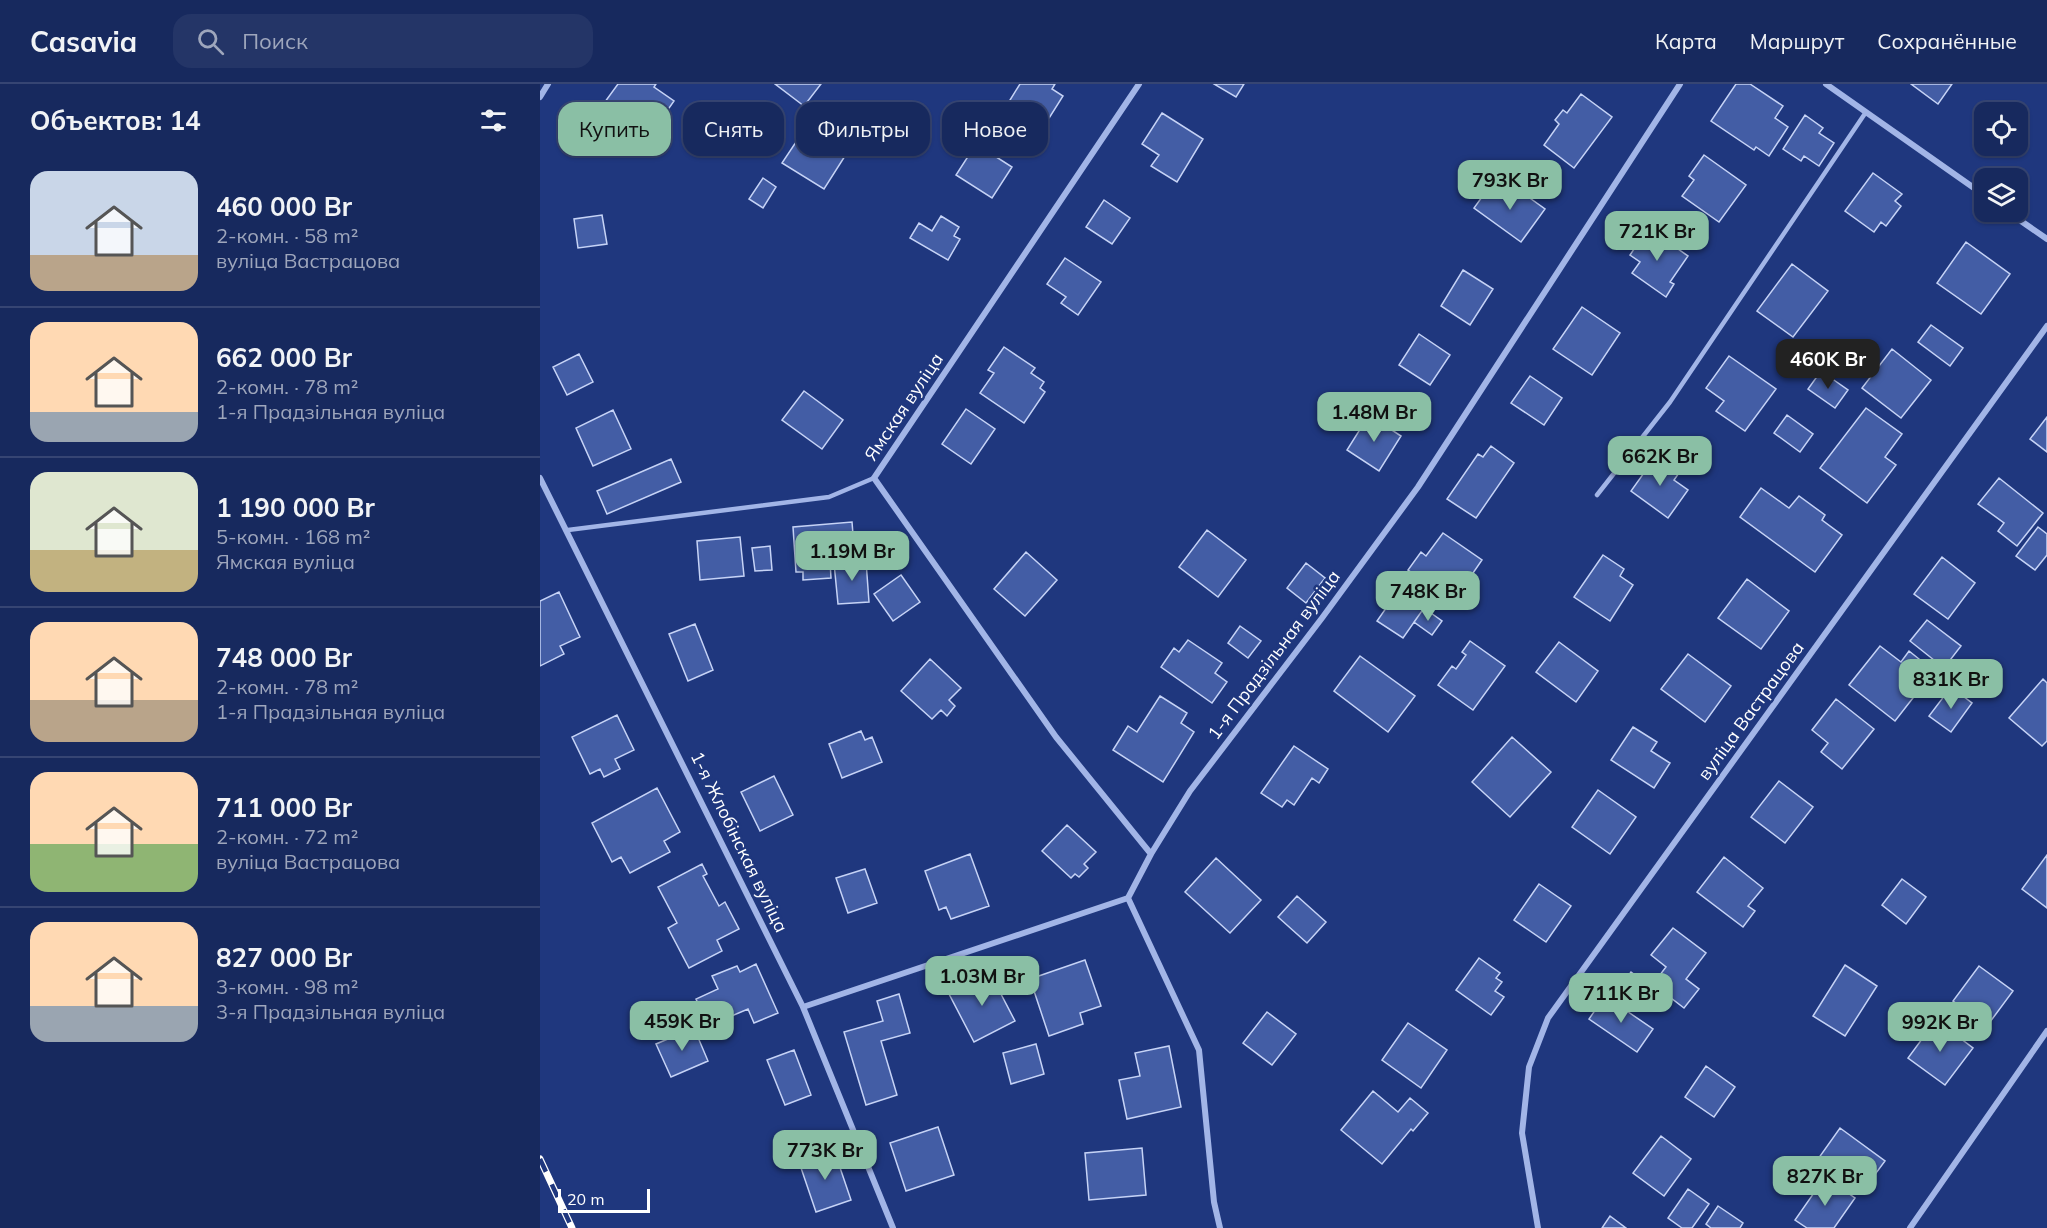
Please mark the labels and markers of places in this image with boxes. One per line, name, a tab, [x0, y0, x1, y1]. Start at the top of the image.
pin: 793K Br	[1455, 160, 1565, 211]
pin: 721K Br	[1602, 211, 1712, 262]
pin: 460K Br	[1773, 339, 1883, 390]
pin: 1.48M Br	[1312, 392, 1436, 443]
pin: 662K Br	[1605, 436, 1715, 487]
pin: 1.19M Br	[790, 531, 914, 582]
pin: 748K Br	[1373, 571, 1483, 622]
pin: 831K Br	[1896, 659, 2006, 710]
pin: 1.03M Br	[920, 956, 1044, 1007]
pin: 711K Br	[1566, 973, 1676, 1024]
pin: 459K Br	[627, 1001, 737, 1052]
pin: 992K Br	[1885, 1002, 1995, 1053]
pin: 773K Br	[770, 1130, 880, 1181]
pin: 827K Br	[1770, 1156, 1880, 1207]

